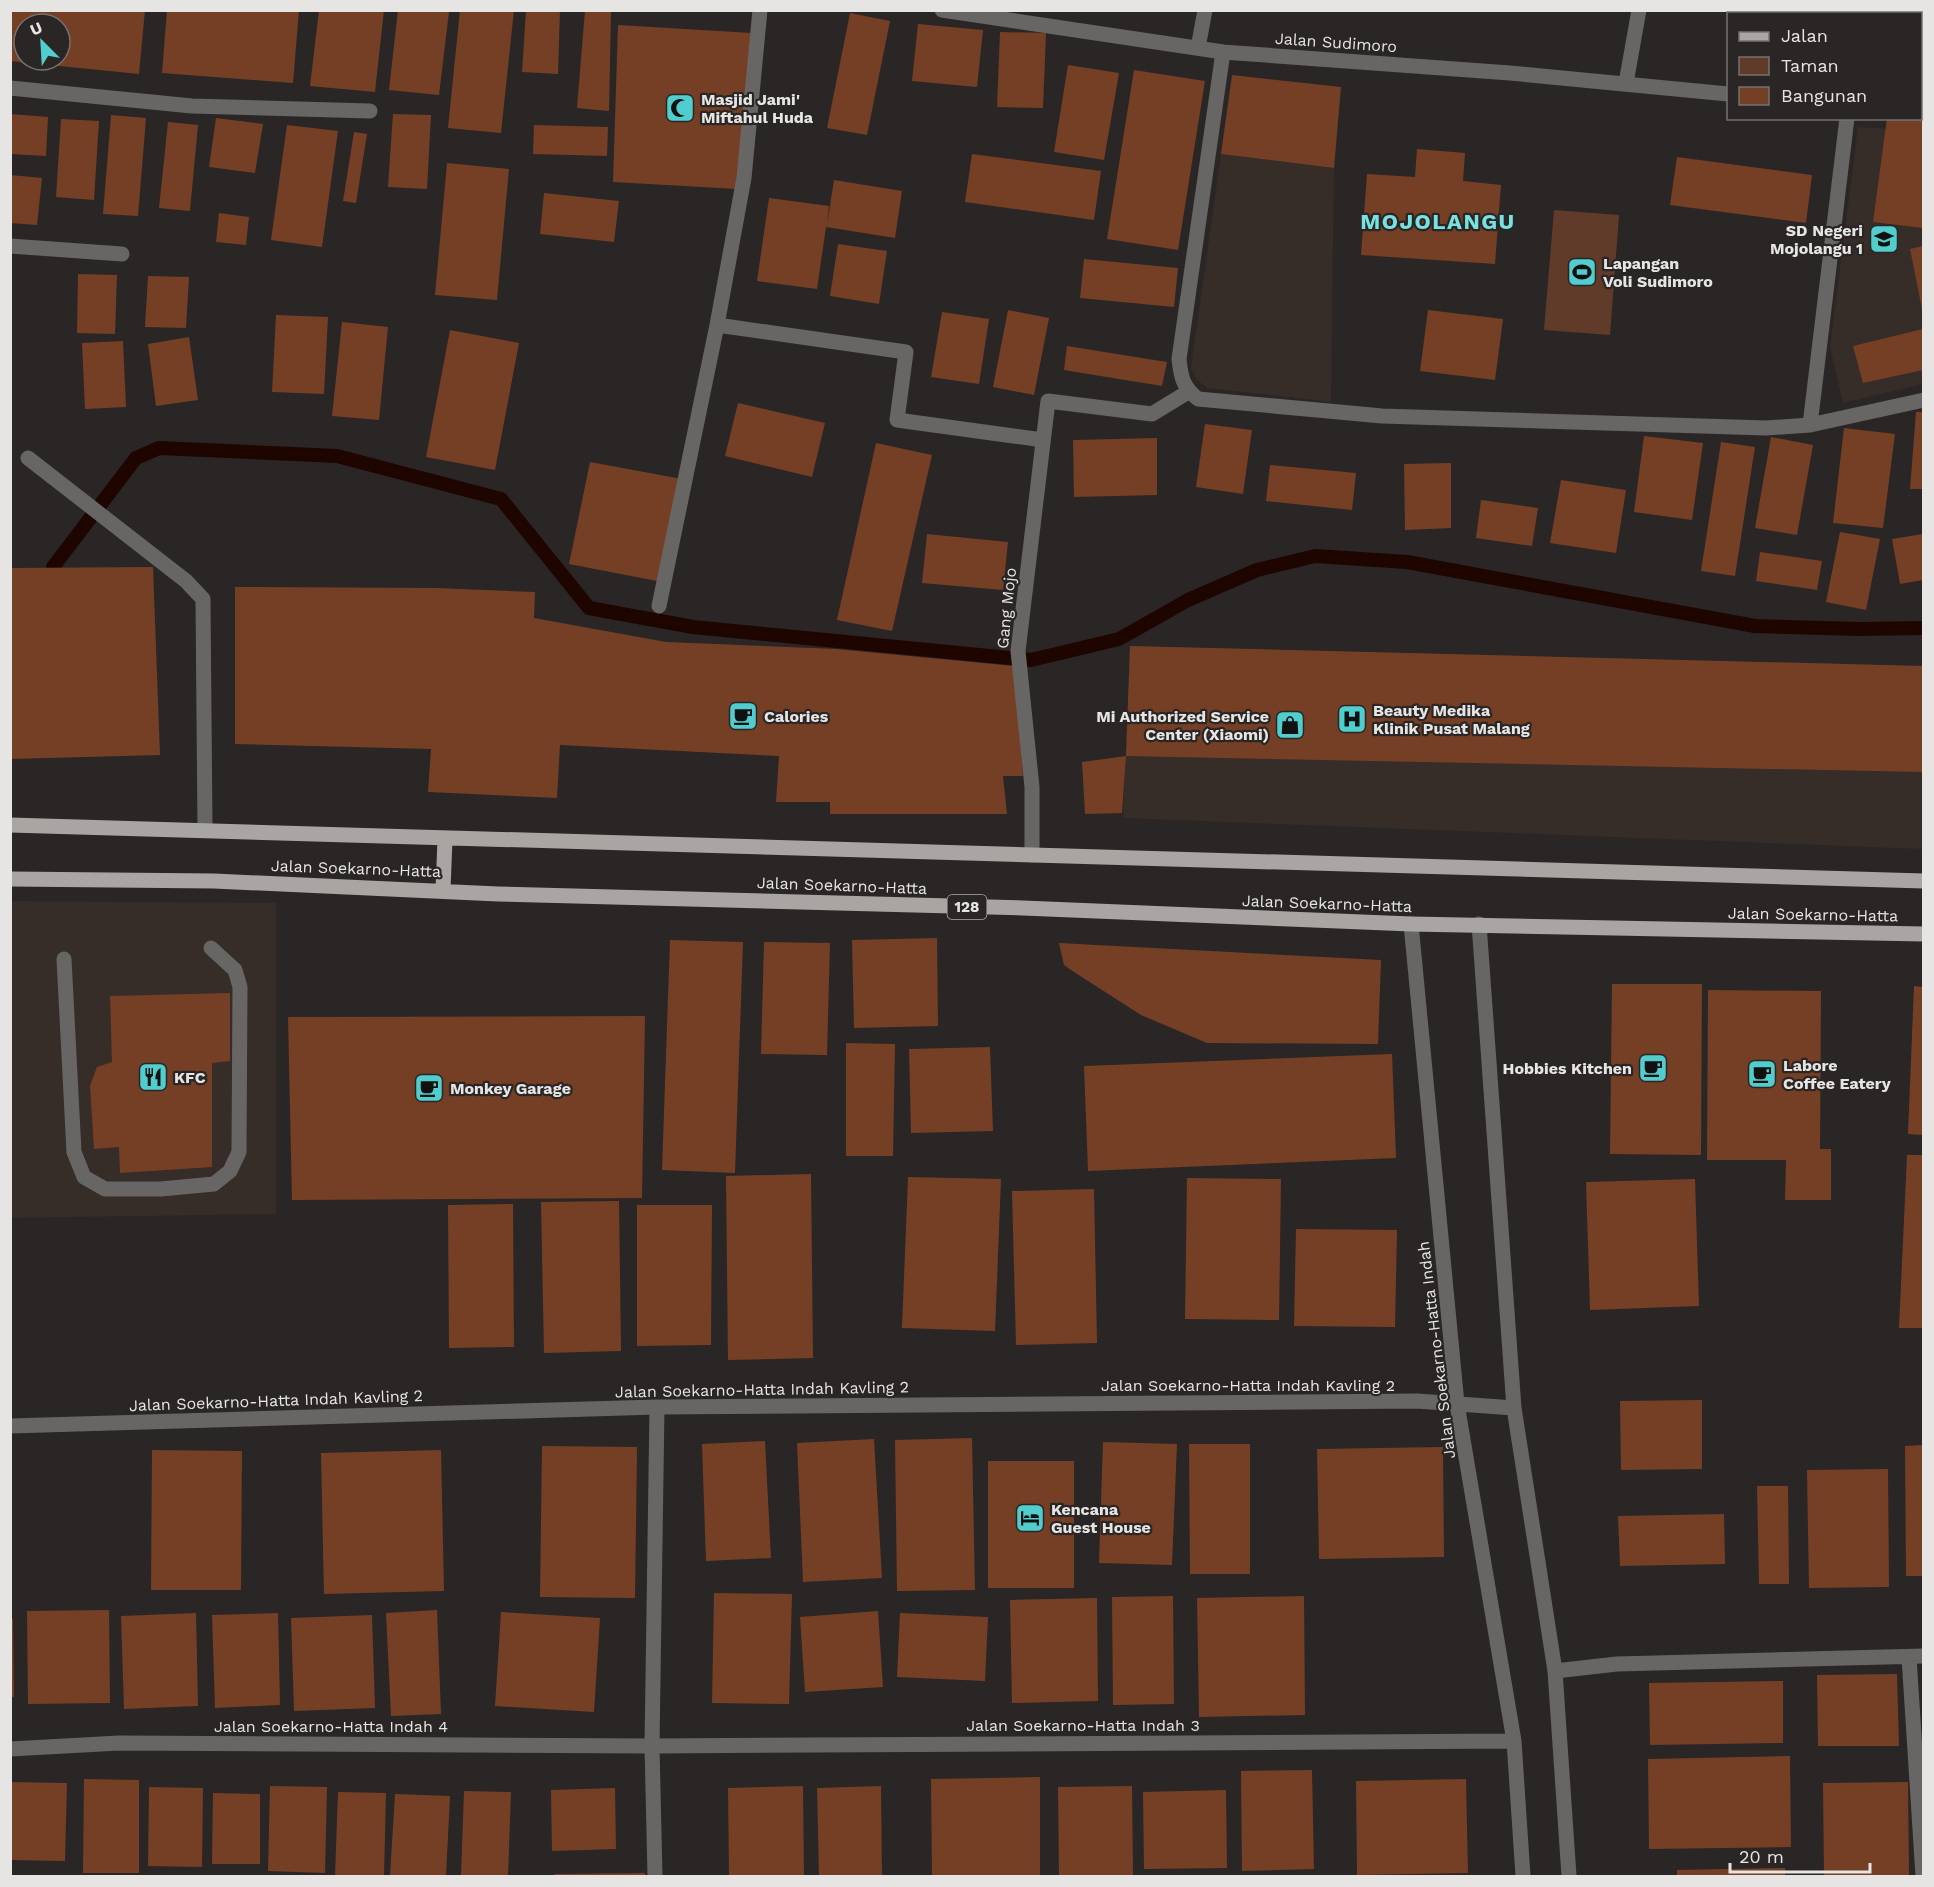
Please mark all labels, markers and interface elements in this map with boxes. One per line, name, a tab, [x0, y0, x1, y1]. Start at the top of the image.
north arrow	[12, 12, 72, 72]
legend	[1727, 12, 1922, 120]
text: U	[27, 18, 45, 40]
text: Jalan	[1781, 25, 1828, 46]
street label: Jalan Sudimoro	[1274, 29, 1398, 56]
text: Taman	[1781, 55, 1839, 76]
text: Bangunan	[1781, 85, 1867, 106]
place label: Masjid Jami' Miftahul Huda	[701, 90, 814, 127]
mosque icon: Masjid Jami' Miftahul Huda	[664, 92, 696, 124]
district label: MOJOLANGU	[1360, 209, 1516, 234]
place label: SD Negeri Mojolangu 1	[1770, 221, 1863, 258]
school or university icon: SD Negeri Mojolangu 1	[1868, 223, 1900, 255]
place label: Lapangan Voli Sudimoro	[1603, 254, 1713, 291]
sports icon: Lapangan Voli Sudimoro	[1566, 256, 1598, 288]
street label: Gang Mojo	[993, 567, 1020, 650]
cafe icon: Calories	[727, 700, 759, 732]
place label: Beauty Medika Klinik Pusat Malang	[1373, 701, 1530, 738]
hospital icon: Beauty Medika Klinik Pusat Malang	[1336, 703, 1368, 735]
place label: Calories	[764, 707, 829, 726]
place label: Mi Authorized Service Center (Xiaomi)	[1096, 707, 1269, 744]
shop icon: Mi Authorized Service Center (Xiaomi)	[1274, 709, 1306, 741]
street label: Jalan Soekarno-Hatta	[271, 856, 441, 881]
street label: Jalan Soekarno-Hatta	[757, 873, 927, 898]
street label: Jalan Soekarno-Hatta	[1242, 891, 1412, 916]
road number: 128	[948, 895, 986, 919]
street label: Jalan Soekarno-Hatta	[1728, 904, 1898, 925]
cafe icon: Hobbies Kitchen	[1637, 1052, 1669, 1084]
place label: Labore Coffee Eatery	[1783, 1056, 1892, 1093]
cafe icon: Labore Coffee Eatery	[1746, 1058, 1778, 1090]
place label: Hobbies Kitchen	[1503, 1059, 1632, 1078]
restaurant icon: KFC	[137, 1061, 169, 1093]
place label: KFC	[174, 1068, 206, 1087]
cafe icon: Monkey Garage	[413, 1072, 445, 1104]
place label: Monkey Garage	[450, 1079, 571, 1098]
street label: Jalan Soekarno-Hatta Indah	[1414, 1240, 1459, 1460]
street label: Jalan Soekarno-Hatta Indah Kavling 2	[1101, 1376, 1395, 1395]
street label: Jalan Soekarno-Hatta Indah Kavling 2	[615, 1377, 909, 1402]
street label: Jalan Soekarno-Hatta Indah Kavling 2	[129, 1386, 423, 1415]
place label: Kencana Guest House	[1051, 1500, 1151, 1537]
hotel icon: Kencana Guest House	[1014, 1502, 1046, 1534]
street label: Jalan Soekarno-Hatta Indah 3	[966, 1716, 1200, 1735]
street label: Jalan Soekarno-Hatta Indah 4	[214, 1717, 448, 1736]
scale bar	[1730, 1836, 1870, 1874]
text: 20 m	[1739, 1846, 1784, 1867]

